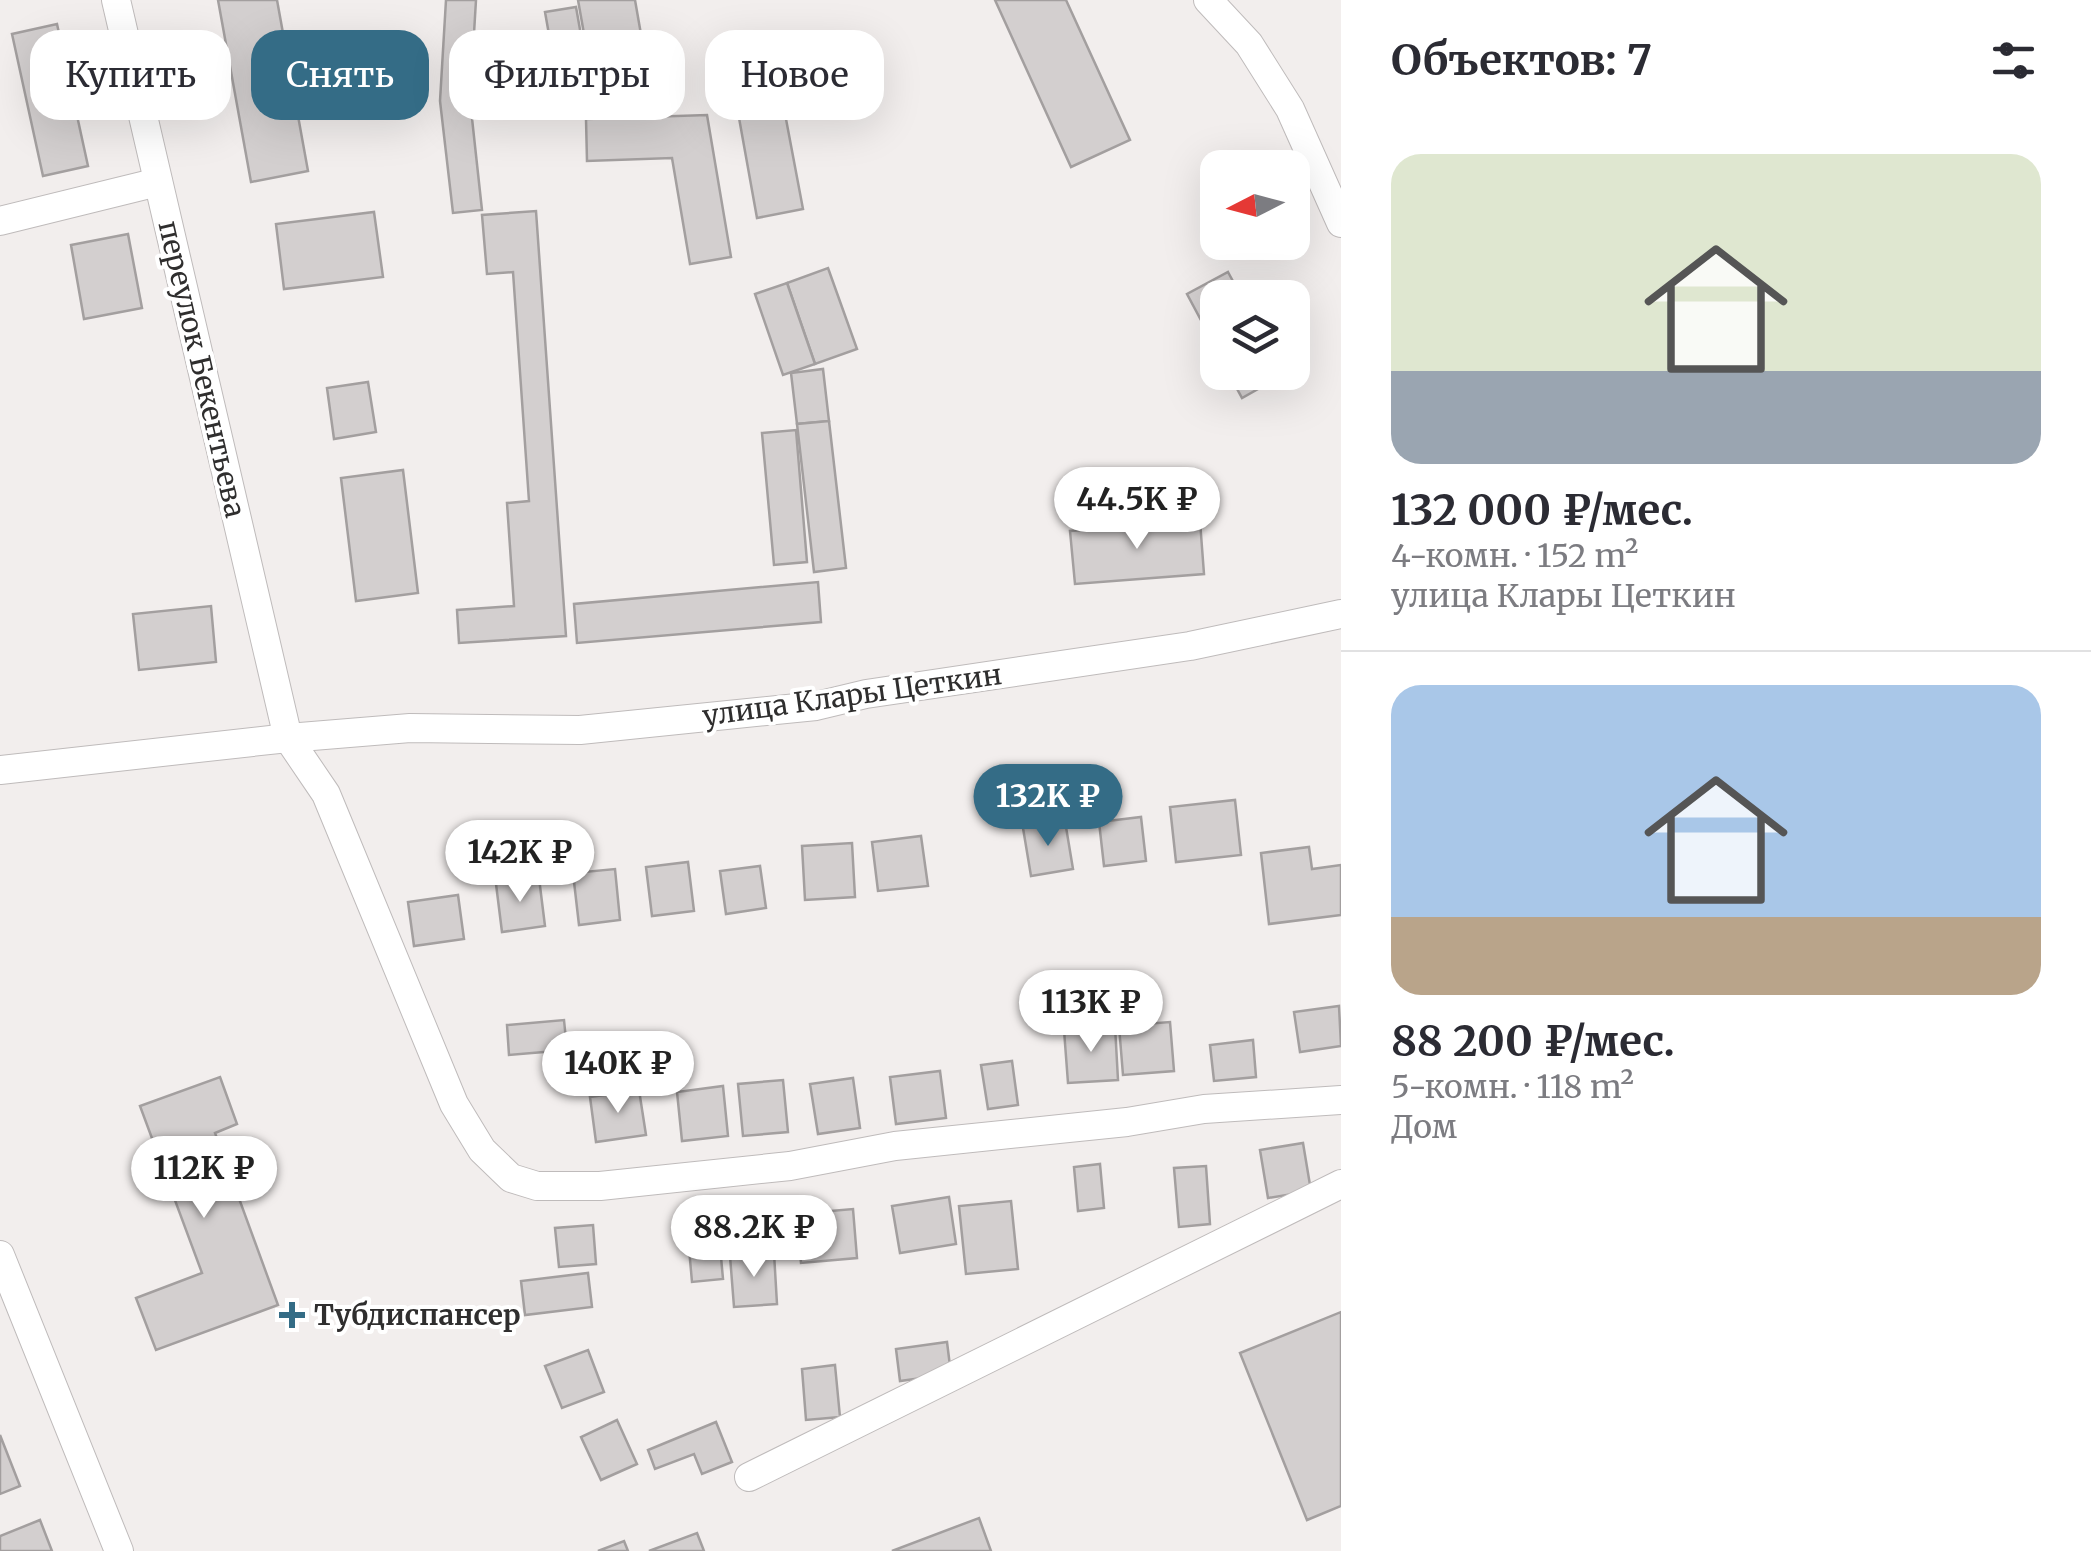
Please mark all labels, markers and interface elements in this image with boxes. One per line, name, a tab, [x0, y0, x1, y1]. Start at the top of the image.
chip: Купить	[30, 30, 231, 120]
chip: Снять	[251, 30, 429, 120]
chip: Фильтры	[449, 30, 685, 120]
chip: Новое	[705, 30, 884, 120]
icon: filters	[1986, 33, 2041, 88]
text: Объектов: 7	[1391, 34, 1652, 86]
north arrow	[1200, 150, 1310, 260]
map controls	[1200, 150, 1310, 390]
street label: переулок Бекентьева	[150, 217, 254, 521]
icon: home	[1626, 219, 1806, 399]
button: layers	[1200, 280, 1310, 390]
pin: 44.5K ₽	[1045, 467, 1229, 552]
text: 44.5K ₽	[1076, 479, 1198, 519]
text: 132 000 ₽/мес.	[1391, 484, 1693, 536]
text: 4-комн. · 152 m²	[1391, 536, 1638, 576]
text: улица Клары Цеткин	[1391, 576, 1736, 616]
street label: улица Клары Цеткин	[700, 656, 1004, 734]
icon: home	[1626, 750, 1806, 930]
pin: 132K ₽	[967, 764, 1129, 849]
text: 132K ₽	[996, 776, 1100, 816]
pin: 142K ₽	[439, 820, 601, 905]
text: 142K ₽	[467, 832, 573, 872]
pin: 113K ₽	[1010, 970, 1172, 1055]
text: 113K ₽	[1041, 982, 1141, 1022]
text: 88 200 ₽/мес.	[1391, 1015, 1675, 1067]
pin: 140K ₽	[537, 1031, 699, 1116]
text: 140K ₽	[564, 1043, 672, 1083]
text: 5-комн. · 118 m²	[1391, 1067, 1634, 1107]
text: Дом	[1391, 1107, 1457, 1147]
pin: 112K ₽	[123, 1136, 285, 1221]
text: 112K ₽	[153, 1148, 255, 1188]
pin: 88.2K ₽	[662, 1195, 846, 1280]
text: 88.2K ₽	[693, 1207, 815, 1247]
place label: Тубдиспансер	[314, 1297, 520, 1333]
marker: Тубдиспансер	[279, 1302, 305, 1328]

